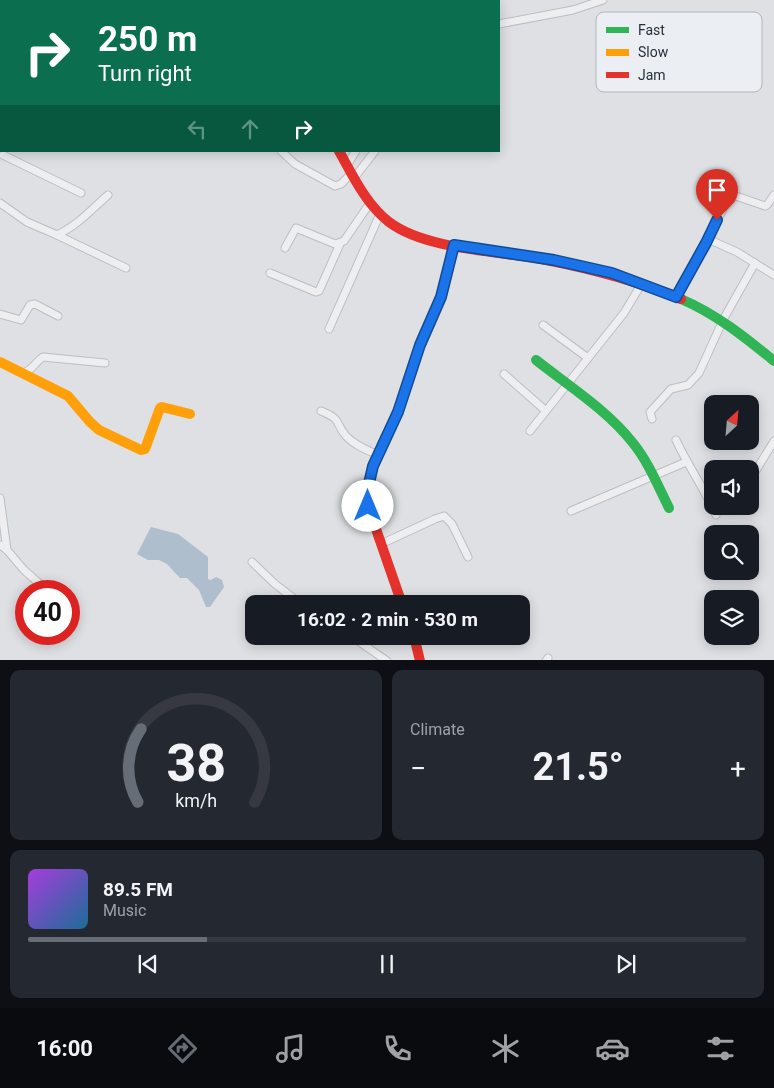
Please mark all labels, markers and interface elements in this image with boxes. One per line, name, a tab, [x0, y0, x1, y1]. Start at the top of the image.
legend	[596, 12, 762, 92]
text: 250 m	[98, 19, 197, 60]
icon: right	[15, 20, 80, 85]
text: Fast	[638, 22, 665, 38]
text: Slow	[638, 44, 669, 60]
text: Turn right	[98, 61, 192, 86]
text: Jam	[638, 67, 666, 83]
icon: left	[183, 115, 211, 143]
icon: ahead	[236, 115, 264, 143]
icon: right	[289, 115, 317, 143]
pin	[696, 169, 738, 220]
icon: arrive	[703, 176, 731, 204]
north arrow	[704, 395, 759, 450]
map controls	[704, 395, 759, 645]
button: sound	[704, 460, 759, 515]
position arrow	[341, 479, 393, 531]
button: search	[704, 525, 759, 580]
speed limit sign: 40	[15, 580, 80, 645]
button: layers	[704, 590, 759, 645]
text: 16:02 · 2 min · 530 m	[297, 608, 478, 631]
text: Climate	[410, 720, 465, 739]
text: 38	[166, 733, 226, 794]
text: 21.5°	[532, 745, 624, 789]
text: −	[410, 752, 426, 785]
text: +	[730, 752, 746, 785]
text: km/h	[175, 790, 217, 811]
text: 89.5 FM	[103, 878, 173, 901]
text: Music	[103, 901, 146, 920]
icon: previous	[134, 950, 162, 978]
icon: pause	[373, 950, 401, 978]
icon: next	[612, 950, 640, 978]
icon: directions	[165, 1031, 200, 1066]
icon: music	[273, 1031, 308, 1066]
icon: phone	[380, 1031, 415, 1066]
icon: climate	[488, 1031, 523, 1066]
icon: car	[595, 1031, 630, 1066]
icon: filters	[703, 1031, 738, 1066]
text: 16:00	[36, 1036, 93, 1061]

